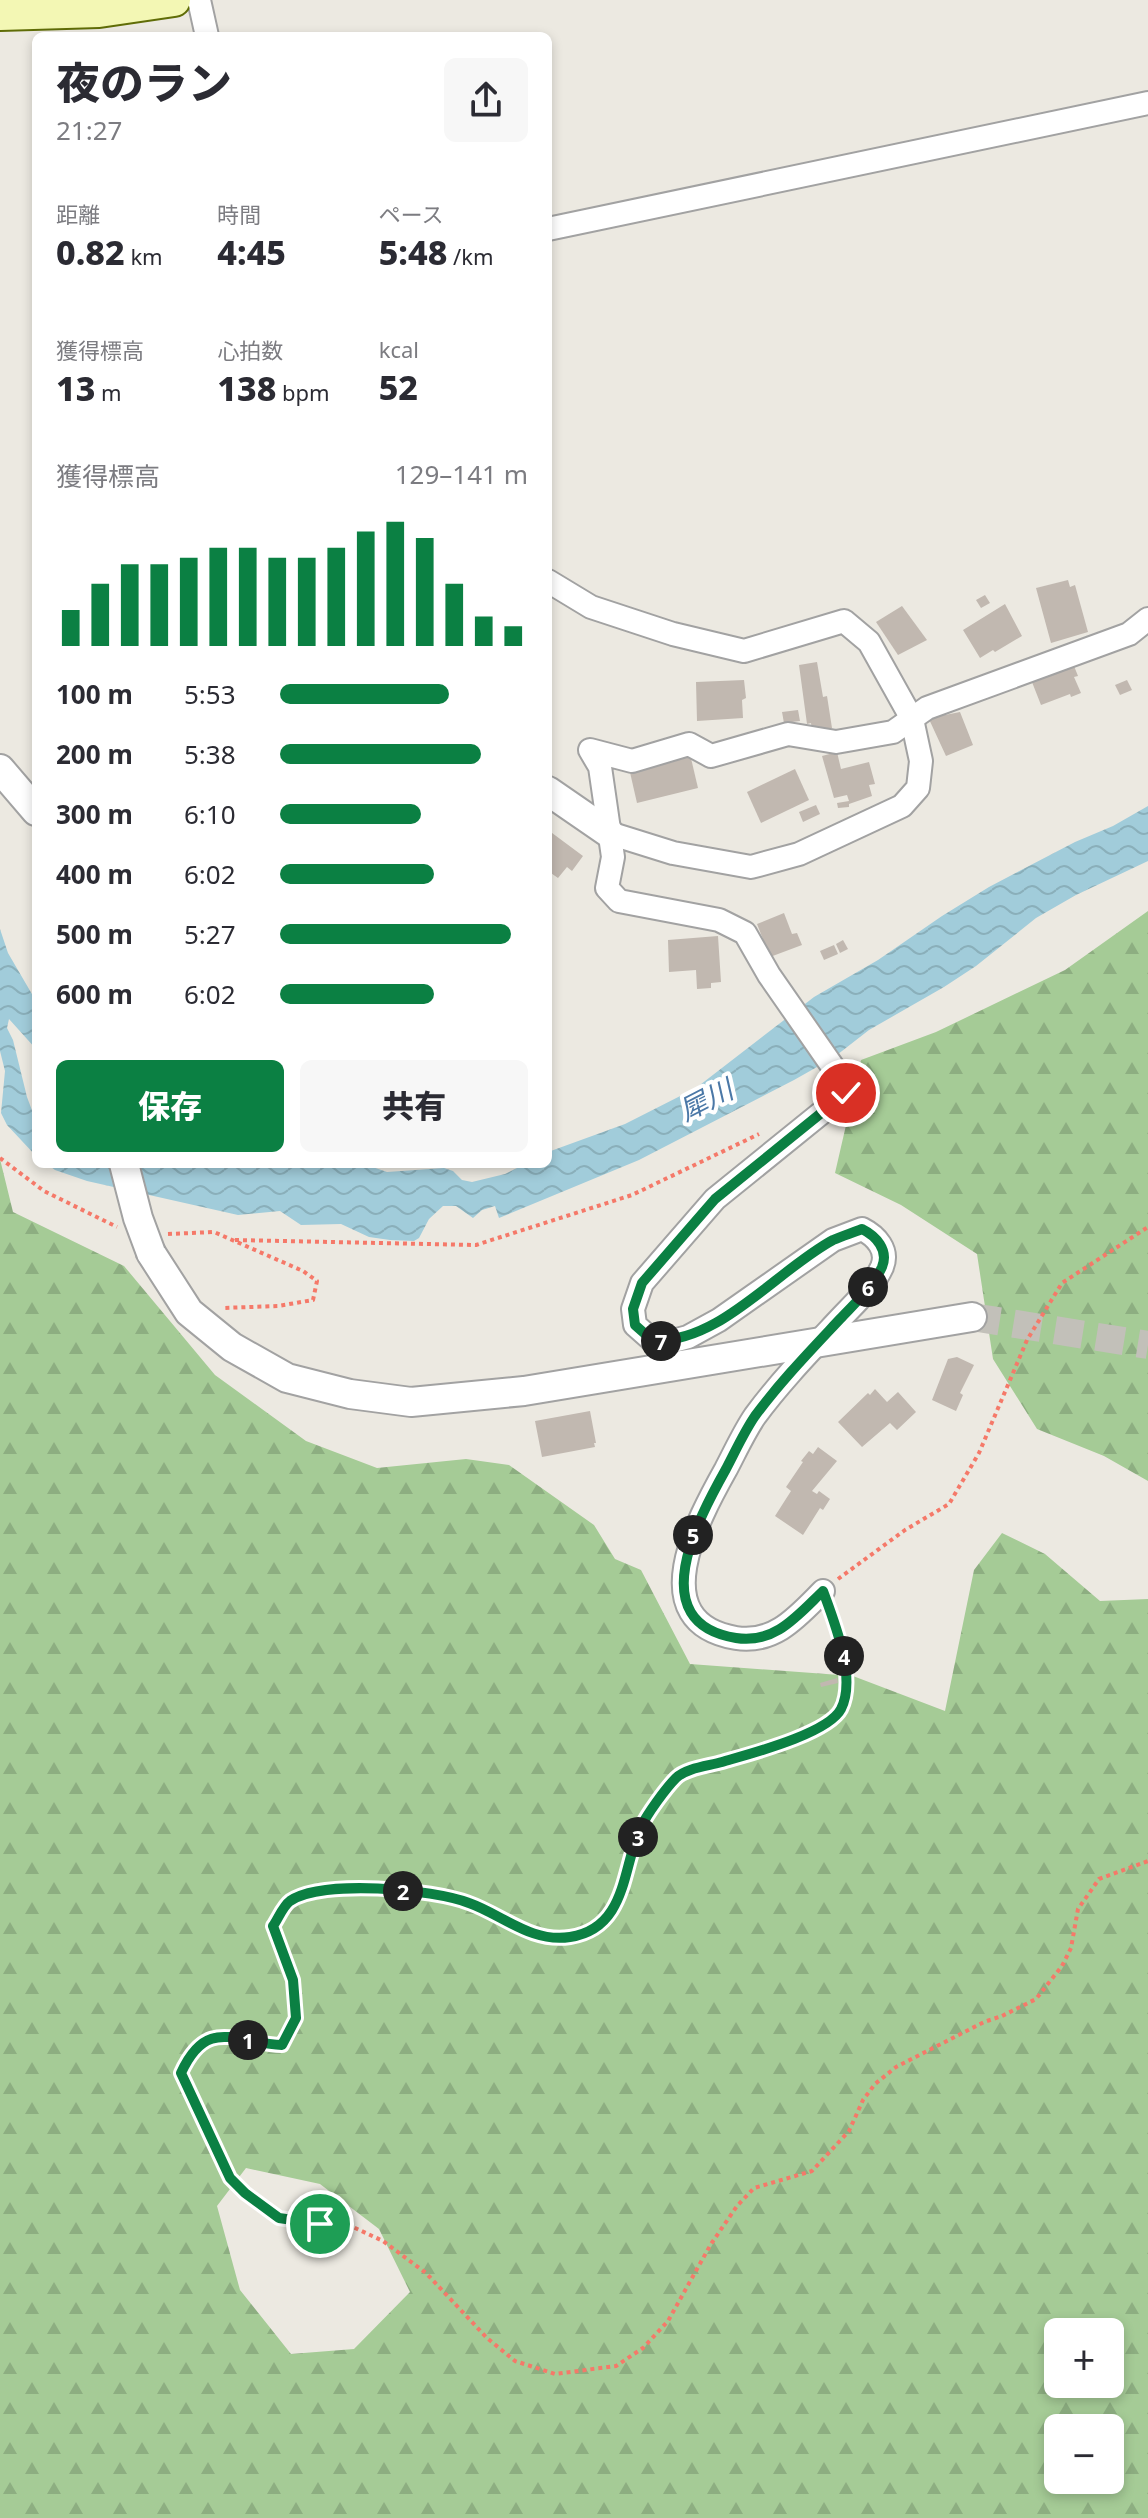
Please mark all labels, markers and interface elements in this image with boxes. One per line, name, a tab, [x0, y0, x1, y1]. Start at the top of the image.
text: 夜のラン	[56, 52, 232, 112]
button: share	[444, 58, 528, 142]
text: 21:27	[56, 112, 122, 148]
text: 距離	[56, 199, 100, 229]
text: 時間	[217, 199, 261, 229]
text: ペース	[379, 199, 444, 229]
text: 0.82	[56, 229, 125, 275]
text: 4:45	[217, 229, 286, 275]
text: 5:48	[379, 229, 447, 275]
text: km	[125, 241, 163, 271]
text: /km	[447, 241, 494, 271]
text: kcal	[379, 334, 419, 364]
text: 獲得標高	[56, 335, 144, 365]
text: 心拍数	[217, 335, 283, 365]
text: 52	[379, 364, 418, 410]
text: 13	[56, 365, 95, 411]
text: 138	[217, 365, 276, 411]
text: m	[95, 377, 122, 407]
text: bpm	[276, 377, 330, 407]
text: 129–141 m	[395, 456, 528, 492]
text: 獲得標高	[56, 458, 160, 494]
text: 100 m	[56, 676, 133, 712]
text: 5:53	[184, 676, 236, 712]
text: 200 m	[56, 736, 133, 772]
text: 5:38	[184, 736, 236, 772]
text: 300 m	[56, 796, 133, 832]
text: 6:10	[184, 796, 236, 832]
text: 400 m	[56, 856, 133, 892]
text: 6:02	[184, 856, 236, 892]
text: 500 m	[56, 916, 133, 952]
text: 5:27	[184, 916, 236, 952]
text: 600 m	[56, 976, 133, 1012]
text: 6:02	[184, 976, 236, 1012]
pin	[812, 1059, 880, 1127]
button: 保存	[56, 1060, 284, 1152]
button: 共有	[300, 1060, 528, 1152]
water label: 犀川	[672, 1068, 742, 1129]
icon: check	[824, 1071, 868, 1115]
pin: 6	[848, 1267, 888, 1307]
text: 6	[862, 1272, 874, 1302]
pin: 7	[641, 1321, 681, 1361]
text: 7	[655, 1326, 667, 1356]
pin: 5	[673, 1515, 713, 1555]
text: 5	[687, 1520, 699, 1550]
pin: 4	[824, 1636, 864, 1676]
text: 4	[838, 1641, 850, 1671]
pin: 3	[618, 1817, 658, 1857]
text: 3	[632, 1822, 644, 1852]
pin: 2	[383, 1871, 423, 1911]
text: 2	[397, 1876, 409, 1906]
pin: 1	[228, 2020, 268, 2060]
text: 1	[242, 2025, 254, 2055]
pin	[286, 2190, 354, 2258]
icon: arrive	[298, 2202, 342, 2246]
map controls	[1044, 2318, 1124, 2494]
button: +	[1044, 2318, 1124, 2398]
button: −	[1044, 2414, 1124, 2494]

